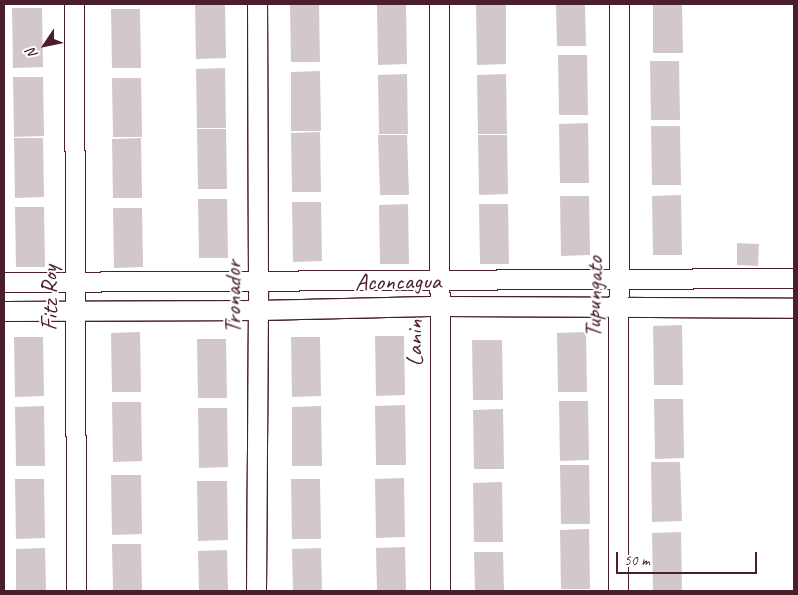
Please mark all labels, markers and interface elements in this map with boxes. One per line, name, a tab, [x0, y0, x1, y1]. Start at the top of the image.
north arrow	[20, 20, 70, 70]
text: N	[23, 45, 42, 62]
street label: Tupungato	[579, 256, 609, 338]
street label: Tronador	[219, 260, 247, 334]
street label: Fitz Roy	[36, 265, 64, 331]
street label: Aconcagua	[355, 267, 441, 297]
street label: Lanin	[401, 320, 429, 366]
scale bar	[618, 542, 759, 574]
text: 50 m	[624, 551, 650, 570]

